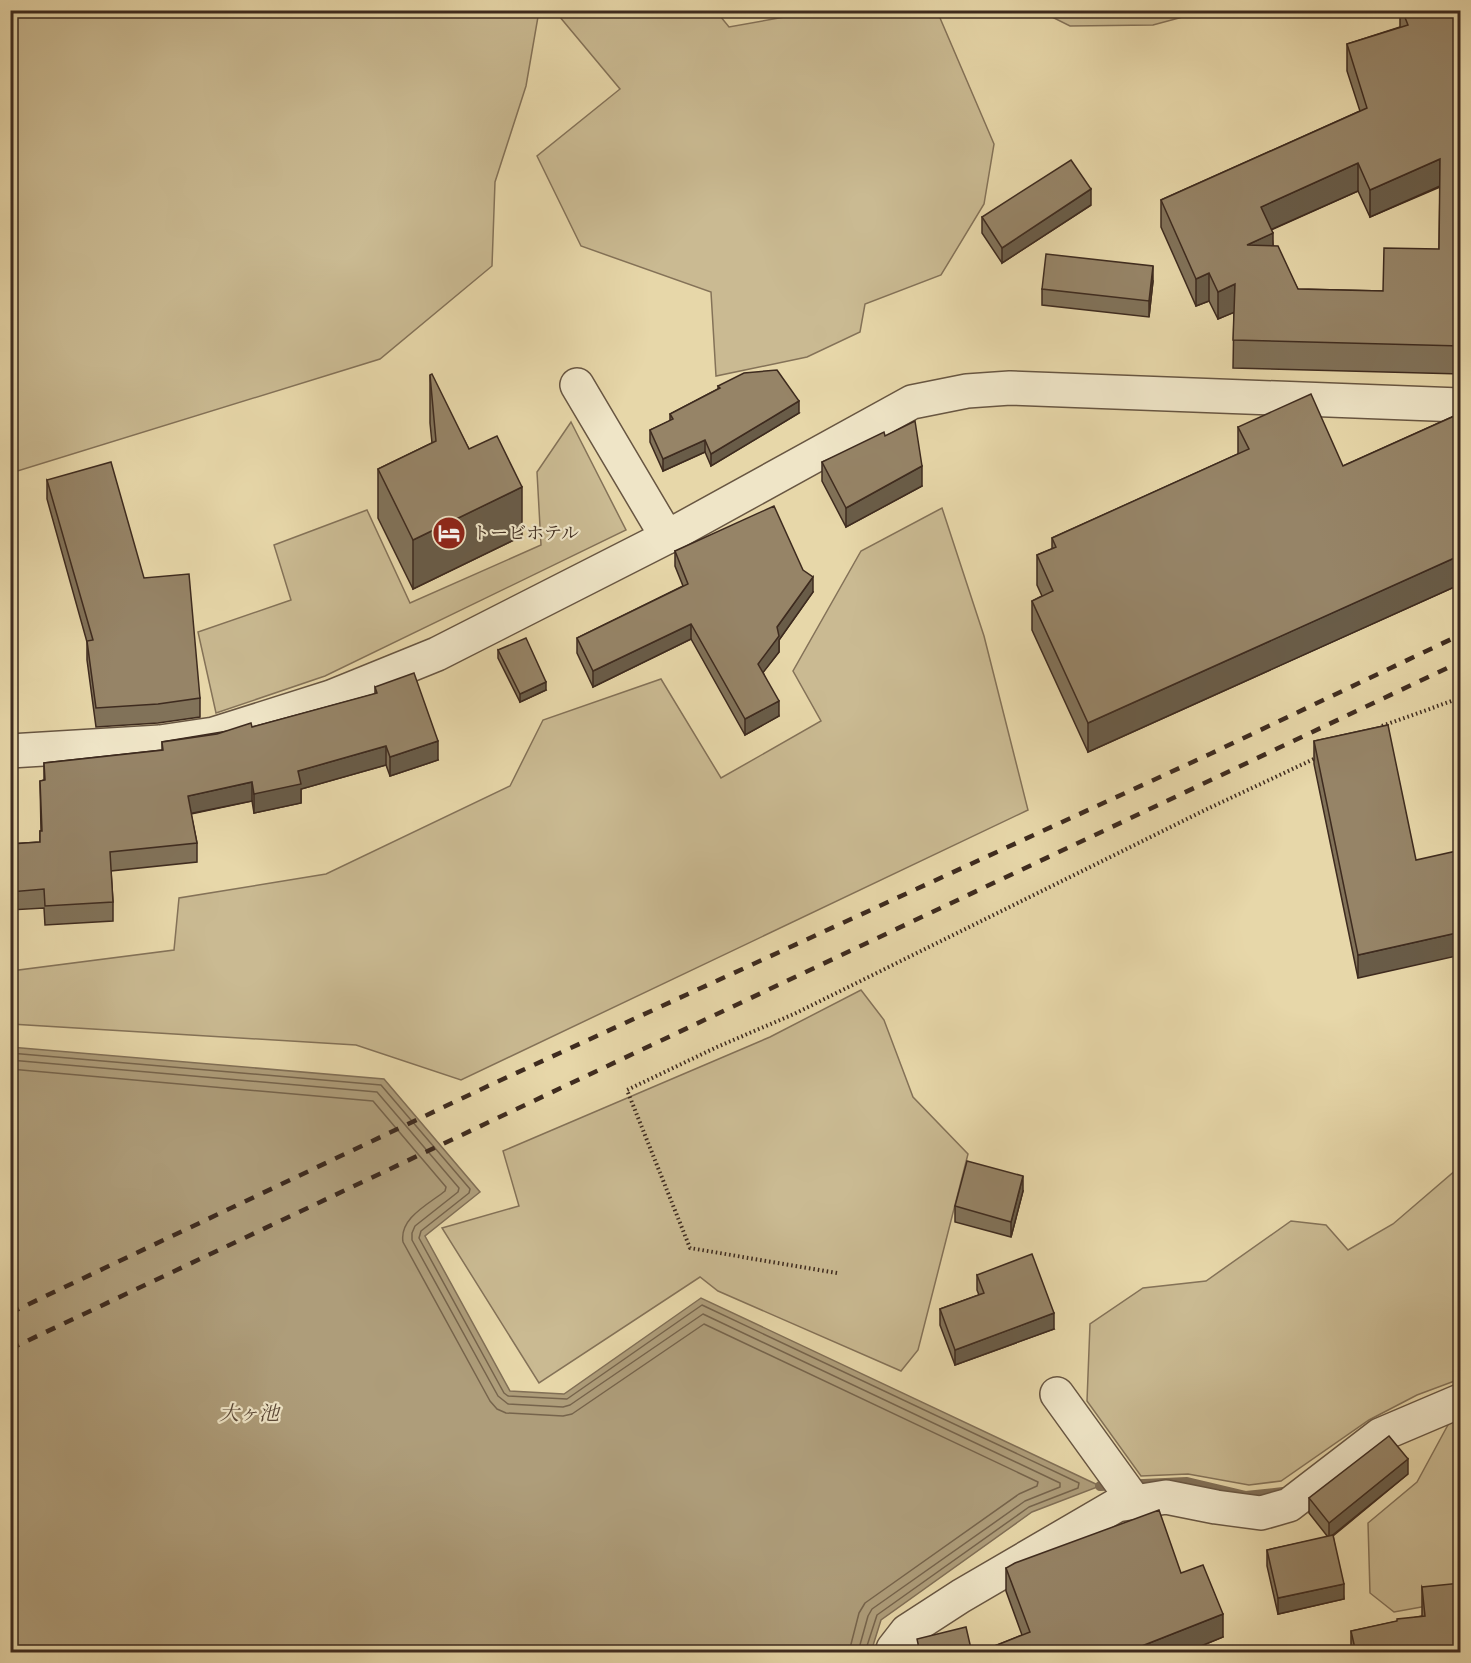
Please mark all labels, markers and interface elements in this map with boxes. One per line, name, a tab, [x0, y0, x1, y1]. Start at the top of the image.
hotel icon: トービホテル	[431, 515, 467, 551]
place label: トービホテル	[472, 523, 579, 544]
water label: 大ヶ池	[219, 1402, 281, 1425]

